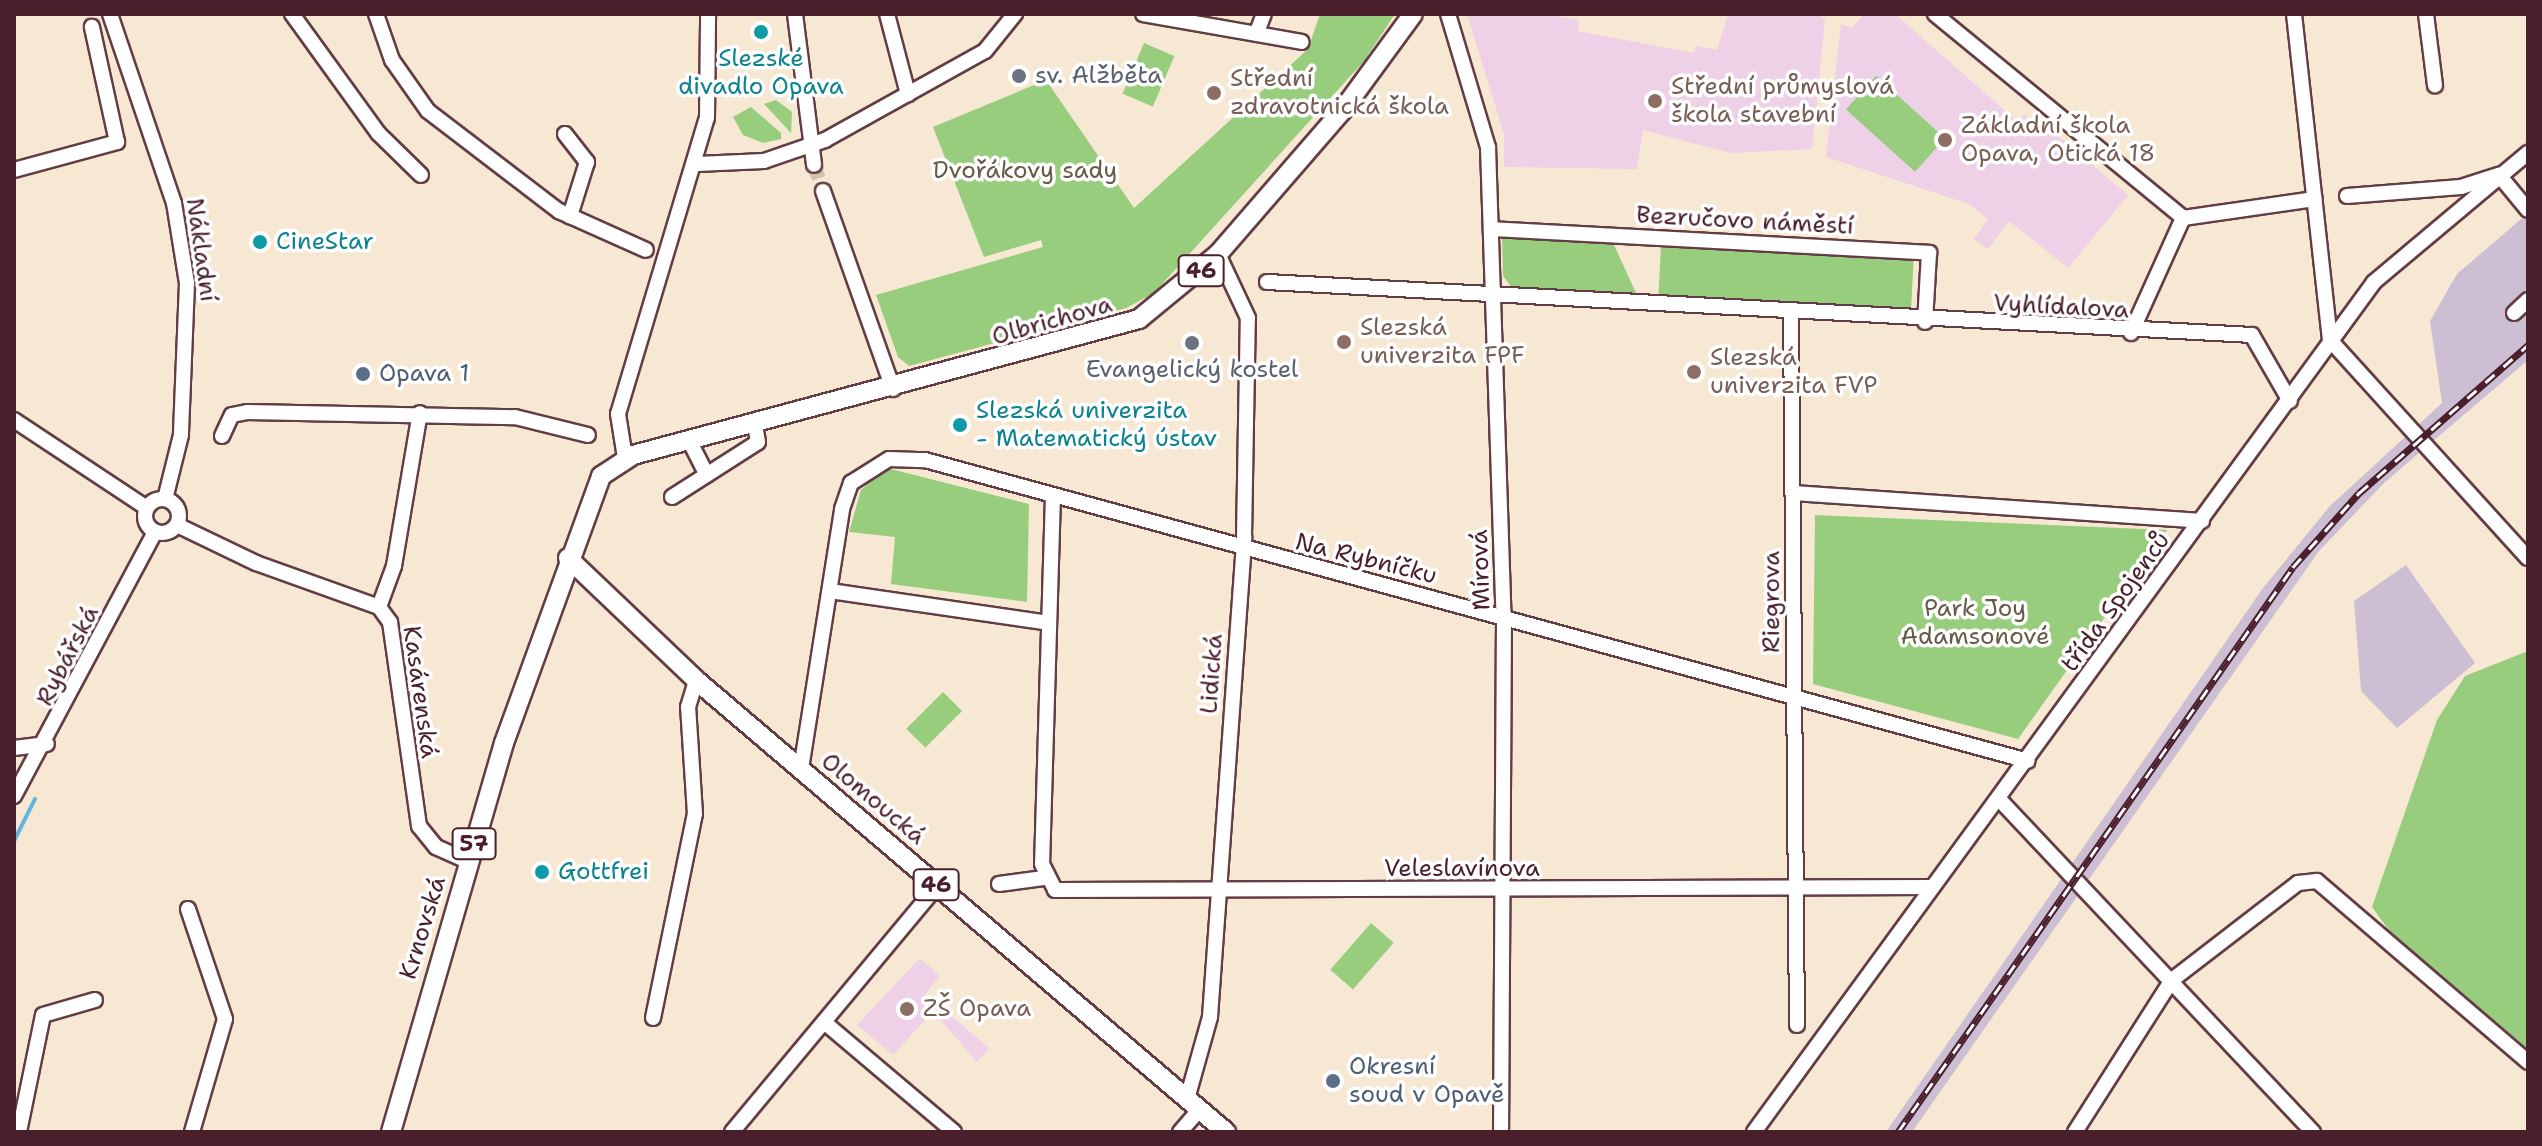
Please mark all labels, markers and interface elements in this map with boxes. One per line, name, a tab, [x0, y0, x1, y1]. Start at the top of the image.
marker: Slezské divadlo Opava	[752, 23, 770, 41]
place label: Slezské divadlo Opava	[678, 45, 844, 101]
place label: sv. Alžběta	[1035, 62, 1162, 90]
place label: Střední zdravotnická škola	[1230, 65, 1449, 121]
marker: sv. Alžběta	[1010, 67, 1028, 85]
place label: Střední průmyslová škola stavební	[1671, 73, 1894, 129]
marker: Střední zdravotnická škola	[1205, 84, 1223, 102]
marker: Střední průmyslová škola stavební	[1646, 92, 1664, 110]
place label: Základní škola Opava, Otická 18	[1961, 112, 2155, 168]
marker: Základní škola Opava, Otická 18	[1936, 131, 1954, 149]
park label: Dvořákovy sady	[933, 157, 1117, 185]
street label: Nákladní	[179, 196, 223, 304]
street label: Bezručovo náměstí	[1635, 201, 1855, 241]
place label: CineStar	[276, 228, 374, 256]
marker: CineStar	[251, 233, 269, 251]
road number: 46	[1177, 253, 1225, 289]
street label: Vyhlídalova	[1993, 289, 2129, 325]
street label: Olbrichova	[989, 290, 1115, 352]
place label: Slezská univerzita FPF	[1360, 314, 1525, 370]
marker: Slezská univerzita FPF	[1335, 333, 1353, 351]
marker: Evangelický kostel	[1183, 334, 1201, 352]
place label: Slezská univerzita FVP	[1710, 344, 1878, 400]
place label: Evangelický kostel	[1086, 356, 1298, 384]
place label: Opava 1	[379, 360, 469, 388]
marker: Slezská univerzita FVP	[1685, 363, 1703, 381]
marker: Opava 1	[354, 365, 372, 383]
place label: Slezská univerzita - Matematický ústav	[976, 397, 1217, 453]
marker: Slezská univerzita - Matematický ústav	[951, 416, 969, 434]
street label: Na Rybníčku	[1292, 527, 1440, 591]
street label: třída Spojenců	[2056, 527, 2176, 677]
street label: Mírová	[1465, 529, 1497, 611]
street label: Riegrova	[1758, 551, 1786, 653]
park label: Park Joy Adamsonové	[1900, 595, 2050, 651]
street label: Rybářská	[31, 601, 105, 711]
street label: Kasárenská	[396, 624, 444, 760]
street label: Lidická	[1195, 633, 1229, 715]
street label: Olomoucká	[815, 747, 931, 851]
road number: 57	[450, 826, 498, 862]
street label: Veleslavínova	[1384, 855, 1540, 883]
place label: Gottfrei	[558, 858, 649, 886]
marker: Gottfrei	[533, 863, 551, 881]
road number: 46	[912, 867, 960, 903]
street label: Krnovská	[394, 873, 452, 983]
place label: ZŠ Opava	[923, 995, 1031, 1023]
marker: ZŠ Opava	[898, 1000, 916, 1018]
place label: Okresní soud v Opavě	[1349, 1053, 1505, 1109]
marker: Okresní soud v Opavě	[1324, 1072, 1342, 1090]

